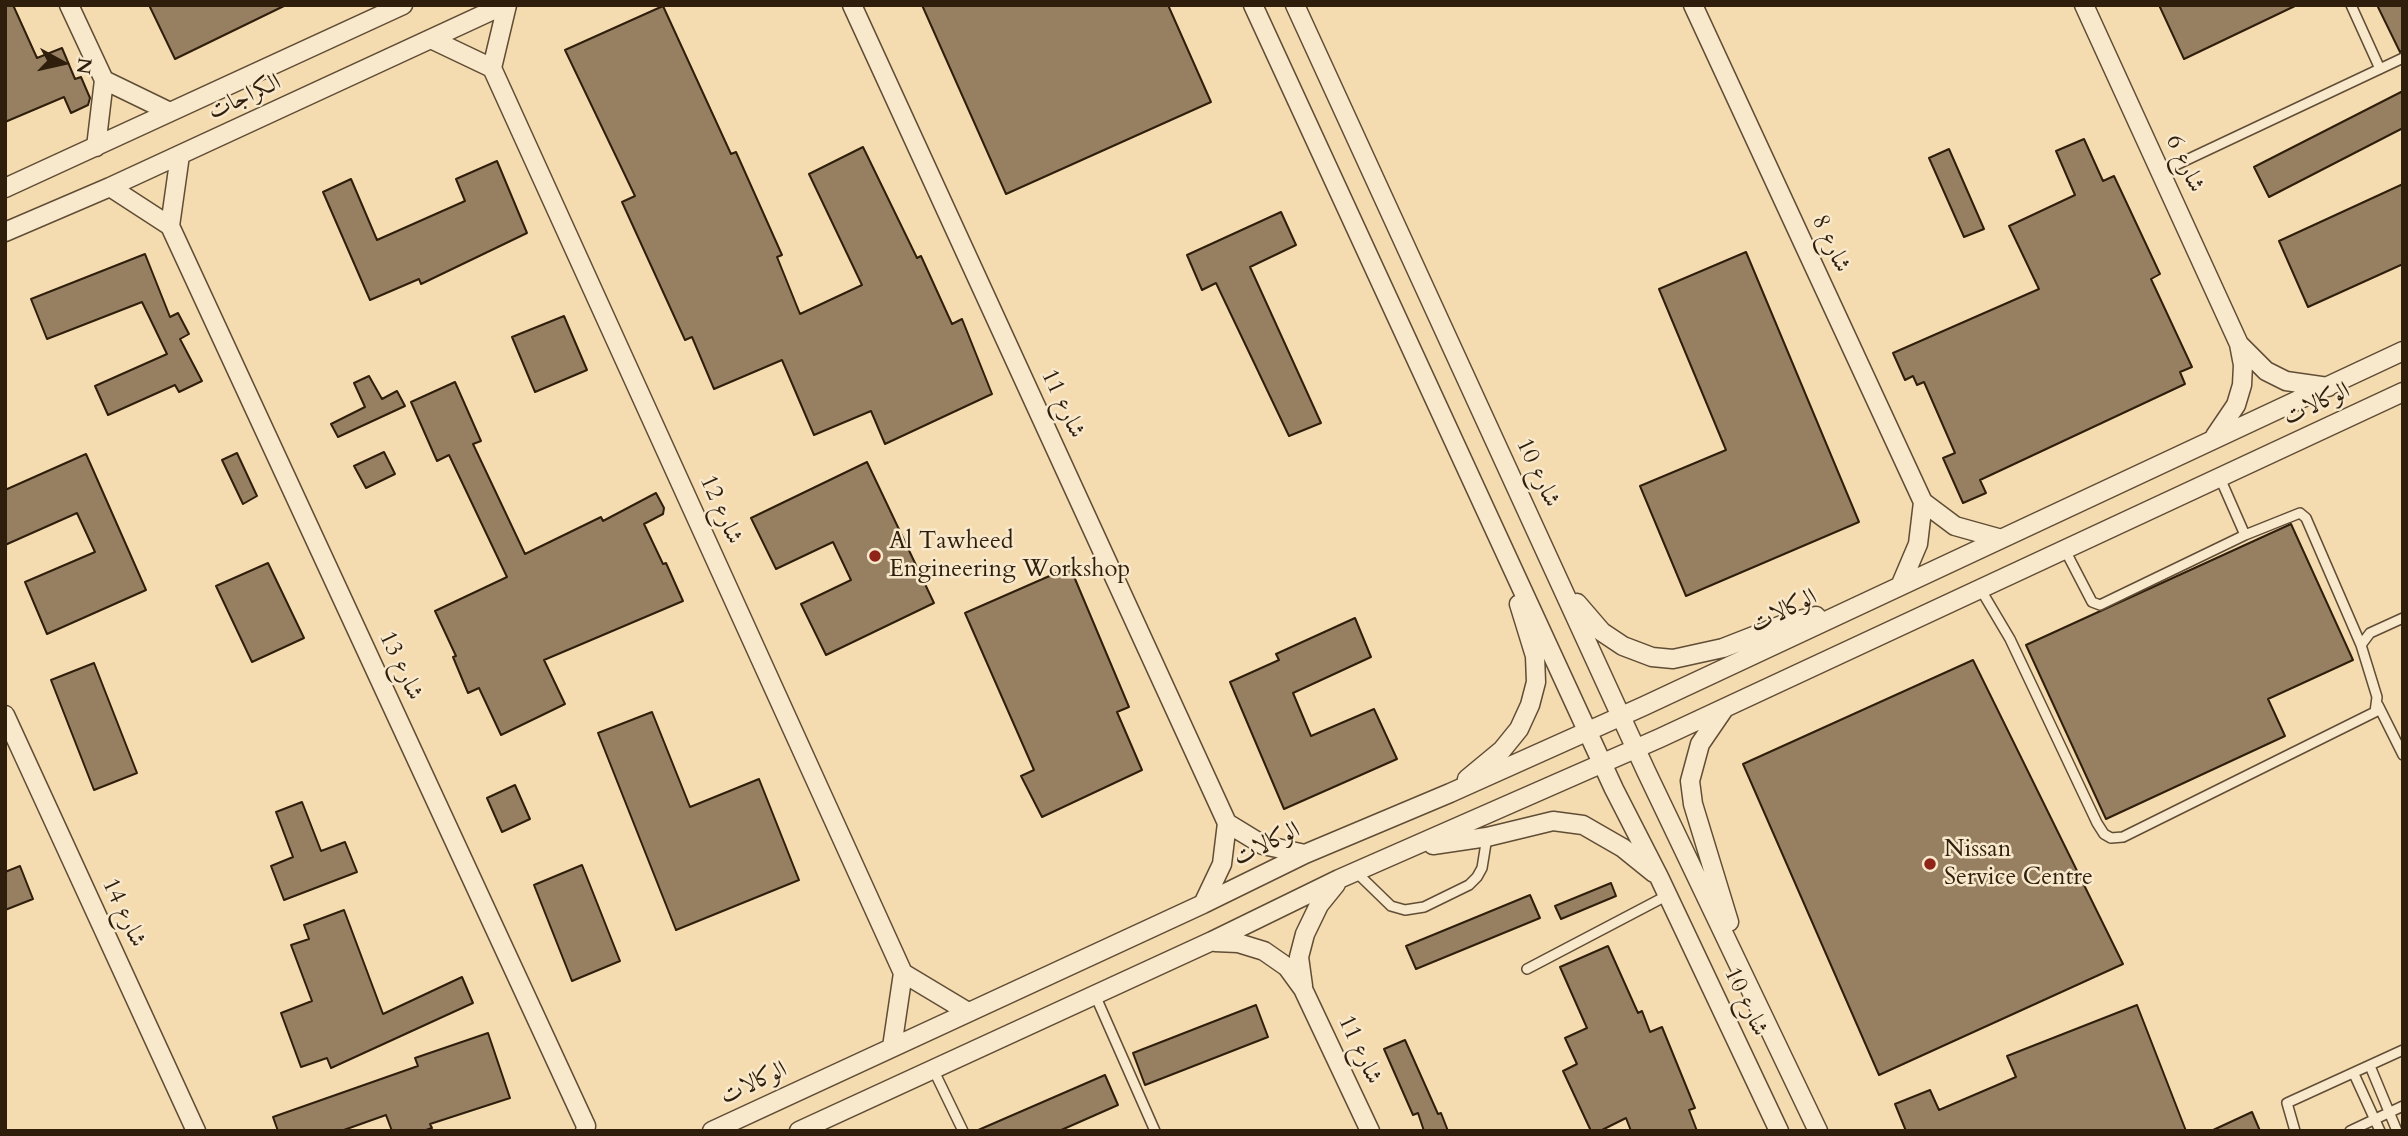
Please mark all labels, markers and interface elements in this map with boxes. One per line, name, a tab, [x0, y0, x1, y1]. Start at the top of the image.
north arrow	[28, 28, 98, 98]
text: N	[70, 56, 98, 76]
street label: الكراجات	[204, 69, 286, 127]
street label: شارع 6	[2158, 131, 2210, 197]
street label: شارع 8	[1804, 211, 1856, 277]
street label: شارع 11	[1034, 365, 1090, 443]
street label: الوكالات	[2279, 377, 2355, 433]
street label: شارع 10	[1509, 434, 1565, 512]
street label: شارع 12	[692, 471, 748, 549]
place label: Al Tawheed Engineering Workshop	[889, 528, 1130, 584]
marker: Al Tawheed Engineering Workshop	[867, 548, 883, 564]
street label: الوكالات	[1746, 584, 1822, 640]
street label: شارع 13	[372, 627, 428, 705]
street label: الوكالات	[1229, 817, 1305, 873]
place label: Nissan Service Centre	[1944, 836, 2093, 892]
marker: Nissan Service Centre	[1922, 856, 1938, 872]
street label: شارع 14	[95, 874, 151, 952]
street label: شارع 10	[1717, 963, 1773, 1041]
street label: شارع 11	[1331, 1011, 1387, 1089]
street label: الوكالات	[716, 1056, 792, 1112]

